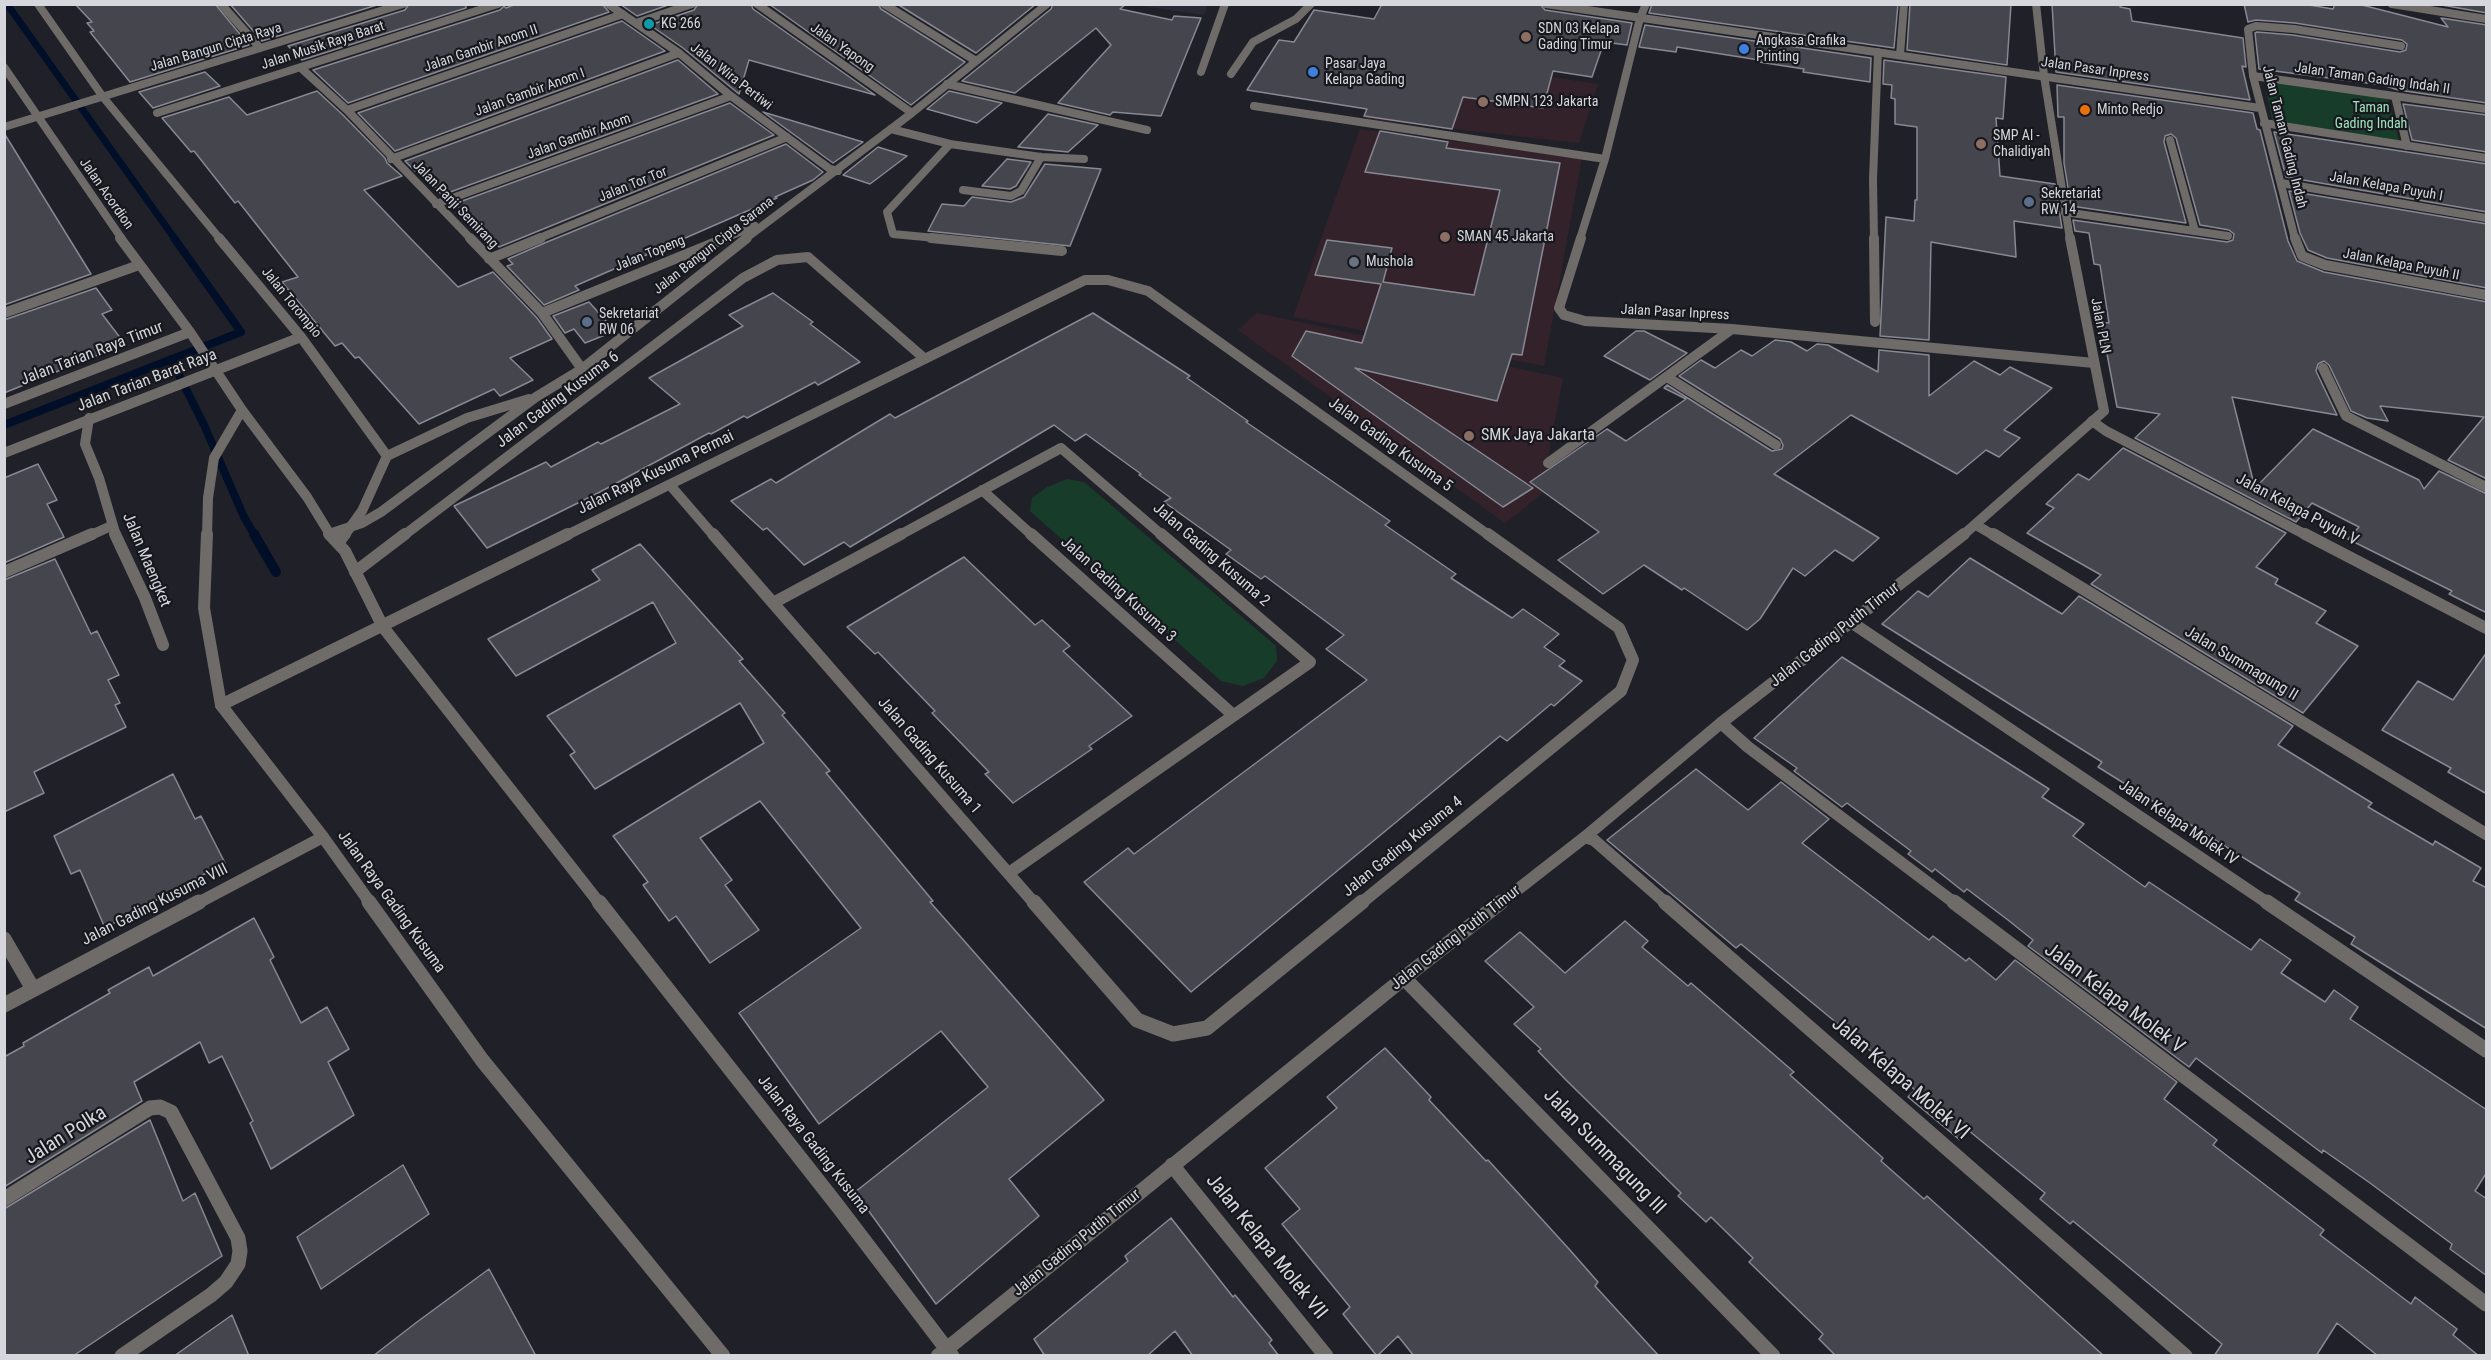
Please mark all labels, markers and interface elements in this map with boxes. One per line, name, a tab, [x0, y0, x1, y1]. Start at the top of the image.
place label: KG 266	[661, 16, 701, 32]
marker: KG 266	[642, 17, 656, 31]
street label: Jalan Musik Raya Barat	[259, 18, 387, 74]
street label: Jalan Bangun Cipta Raya	[148, 20, 284, 76]
street label: Jalan Yapong	[807, 20, 877, 76]
place label: SDN 03 Kelapa Gading Timur	[1538, 21, 1620, 54]
street label: Jalan Gambir Anom II	[422, 22, 540, 76]
marker: SDN 03 Kelapa Gading Timur	[1519, 30, 1533, 44]
place label: Angkasa Grafika Printing	[1756, 33, 1846, 66]
street label: Jalan Wira Pertiwi	[687, 40, 775, 114]
marker: Angkasa Grafika Printing	[1737, 42, 1751, 56]
street label: Jalan Pasar Inpress	[2040, 54, 2150, 86]
place label: Pasar Jaya Kelapa Gading	[1325, 56, 1405, 88]
street label: Jalan Taman Gading Indah II	[2293, 60, 2451, 98]
street label: Jalan Taman Gading Indah	[2258, 64, 2310, 210]
street label: Jalan Gambir Anom I	[473, 65, 587, 121]
marker: Pasar Jaya Kelapa Gading	[1306, 65, 1320, 79]
place label: SMPN 123 Jakarta	[1495, 94, 1598, 110]
marker: SMPN 123 Jakarta	[1476, 95, 1490, 109]
park label: Taman Gading Indah	[2335, 100, 2407, 132]
place label: Minto Redjo	[2097, 102, 2163, 118]
marker: Minto Redjo	[2078, 103, 2092, 117]
street label: Jalan Gambir Anom	[525, 110, 633, 164]
place label: SMP Al - Chalidiyah	[1993, 128, 2050, 160]
marker: SMP Al - Chalidiyah	[1974, 137, 1988, 151]
street label: Jalan Acordion	[75, 155, 137, 233]
street label: Jalan Panji Semirang	[409, 157, 501, 253]
street label: Jalan Tor Tor	[596, 164, 670, 206]
street label: Jalan Kelapa Puyuh I	[2328, 169, 2444, 205]
place label: Sekretariat RW 14	[2041, 186, 2101, 219]
street label: Jalan Bangun Cipta Sarana	[650, 194, 778, 298]
marker: Sekretariat RW 14	[2022, 195, 2036, 209]
place label: SMAN 45 Jakarta	[1457, 229, 1554, 245]
marker: SMAN 45 Jakarta	[1438, 230, 1452, 244]
street label: Jalan Topeng	[612, 232, 688, 276]
street label: Jalan Kelapa Puyuh II	[2341, 245, 2461, 285]
place label: Mushola	[1366, 254, 1413, 270]
marker: Mushola	[1347, 255, 1361, 269]
street label: Jalan Torompio	[257, 264, 325, 342]
street label: Jalan PLN	[2086, 297, 2114, 355]
street label: Jalan Pasar Inpress	[1620, 302, 1730, 324]
place label: Sekretariat RW 06	[599, 306, 659, 338]
marker: Sekretariat RW 06	[580, 315, 594, 329]
street label: Jalan Tarian Raya Timur	[18, 318, 166, 390]
street label: Jalan Tarian Barat Raya	[74, 345, 220, 417]
street label: Jalan Gading Kusuma 6	[493, 348, 623, 452]
street label: Jalan Gading Kusuma 5	[1324, 394, 1456, 496]
place label: SMK Jaya Jakarta	[1481, 426, 1595, 446]
street label: Jalan Raya Kusuma Permai	[575, 427, 737, 519]
marker: SMK Jaya Jakarta	[1462, 429, 1476, 443]
street label: Jalan Kelapa Puyuh V	[2232, 470, 2362, 550]
street label: Jalan Gading Kusuma 2	[1149, 499, 1273, 611]
street label: Jalan Maengket	[118, 510, 174, 610]
street label: Jalan Gading Kusuma 3	[1056, 533, 1180, 647]
street label: Jalan Gading Putih Timur	[1766, 578, 1904, 692]
street label: Jalan Summagung II	[2181, 623, 2301, 705]
street label: Jalan Gading Kusuma 1	[873, 694, 985, 818]
street label: Jalan Kelapa Molek IV	[2115, 776, 2241, 870]
street label: Jalan Gading Kusuma 4	[1339, 793, 1467, 901]
street label: Jalan Raya Gading Kusuma	[333, 827, 449, 977]
street label: Jalan Gading Kusuma VIII	[79, 860, 231, 950]
street label: Jalan Gading Putih Timur	[1387, 881, 1525, 995]
street label: Jalan Kelapa Molek V	[2039, 938, 2189, 1060]
street label: Jalan Kelapa Molek VI	[1826, 1013, 1974, 1145]
street label: Jalan Raya Gading Kusuma	[753, 1072, 873, 1218]
street label: Jalan Summagung III	[1538, 1084, 1670, 1220]
street label: Jalan Polka	[21, 1101, 111, 1171]
street label: Jalan Kelapa Molek VII	[1200, 1170, 1332, 1324]
street label: Jalan Gading Putih Timur	[1009, 1185, 1145, 1301]

